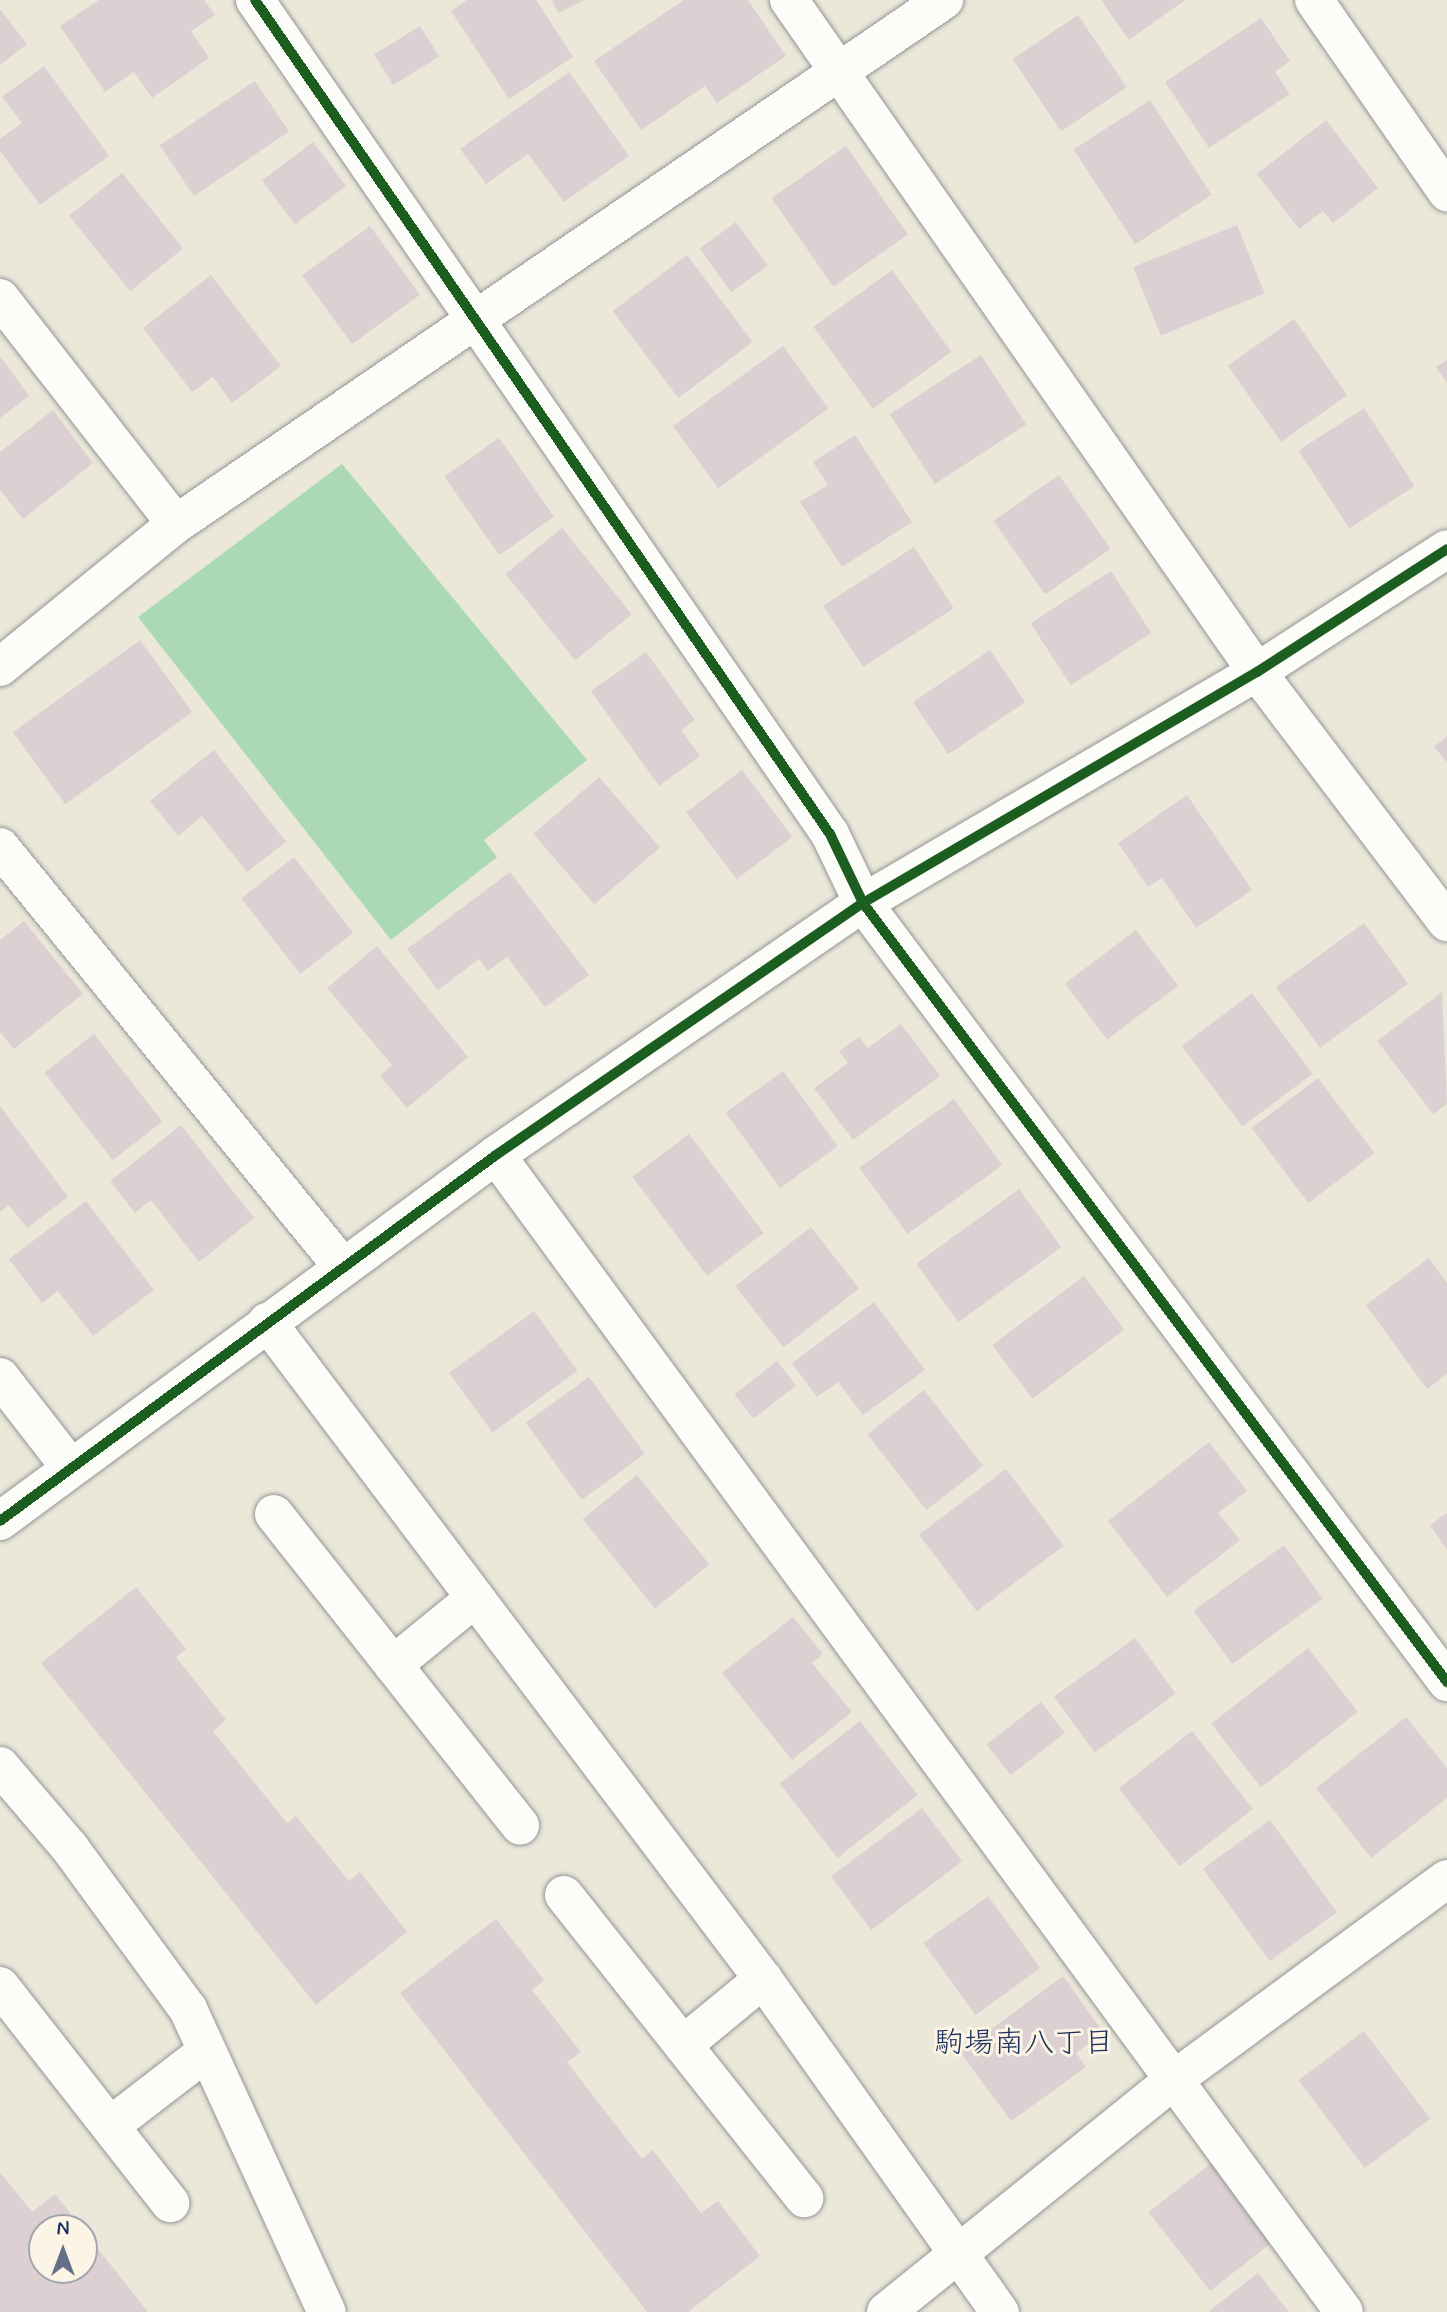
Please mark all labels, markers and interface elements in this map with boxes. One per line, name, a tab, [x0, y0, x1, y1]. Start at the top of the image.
district label: 駒場南八丁目	[934, 2026, 1114, 2062]
north arrow	[28, 2214, 98, 2284]
text: N	[57, 2217, 69, 2242]

